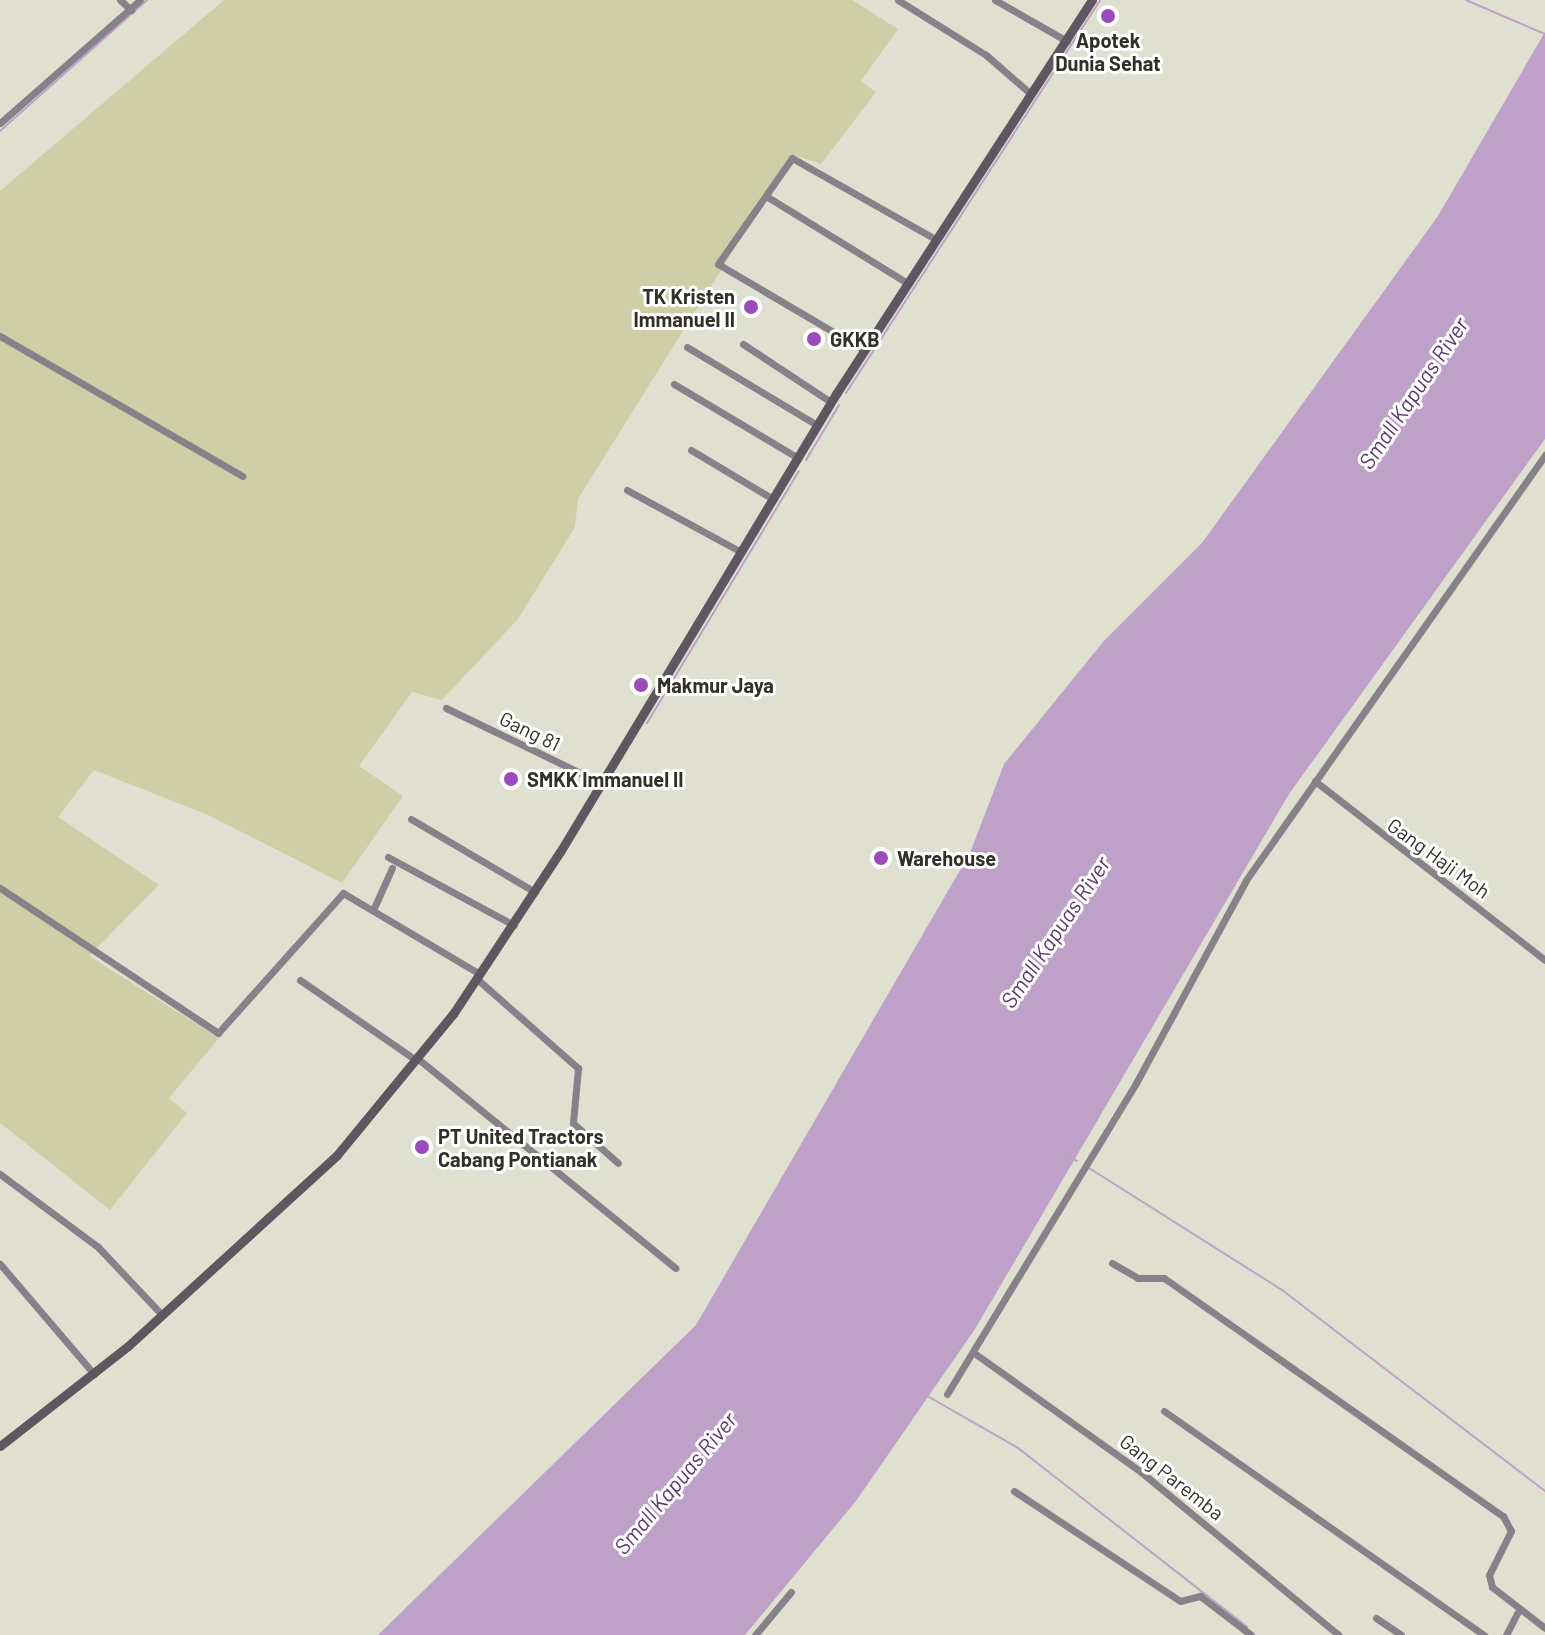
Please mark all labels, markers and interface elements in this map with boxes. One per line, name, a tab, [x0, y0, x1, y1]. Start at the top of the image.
marker: Apotek Dunia Sehat	[1099, 7, 1117, 25]
place label: Apotek Dunia Sehat	[1055, 28, 1161, 75]
place label: TK Kristen Immanuel II	[634, 284, 735, 331]
marker: TK Kristen Immanuel II	[742, 298, 760, 316]
water label: Small Kapuas River	[1353, 312, 1473, 474]
place label: GKKB	[830, 327, 880, 351]
marker: GKKB	[805, 330, 823, 348]
place label: Makmur Jaya	[657, 673, 774, 697]
marker: Makmur Jaya	[632, 676, 650, 694]
street label: Gang 81	[496, 706, 564, 756]
place label: SMKK Immanuel II	[527, 767, 684, 791]
marker: SMKK Immanuel II	[502, 770, 520, 788]
street label: Gang Haji Moh	[1383, 813, 1495, 903]
place label: Warehouse	[897, 846, 996, 870]
marker: Warehouse	[872, 849, 890, 867]
water label: Small Kapuas River	[995, 851, 1115, 1013]
place label: PT United Tractors Cabang Pontianak	[438, 1124, 603, 1171]
marker: PT United Tractors Cabang Pontianak	[413, 1138, 431, 1156]
water label: Small Kapuas River	[608, 1407, 742, 1559]
street label: Gang Paremba	[1115, 1429, 1229, 1525]

